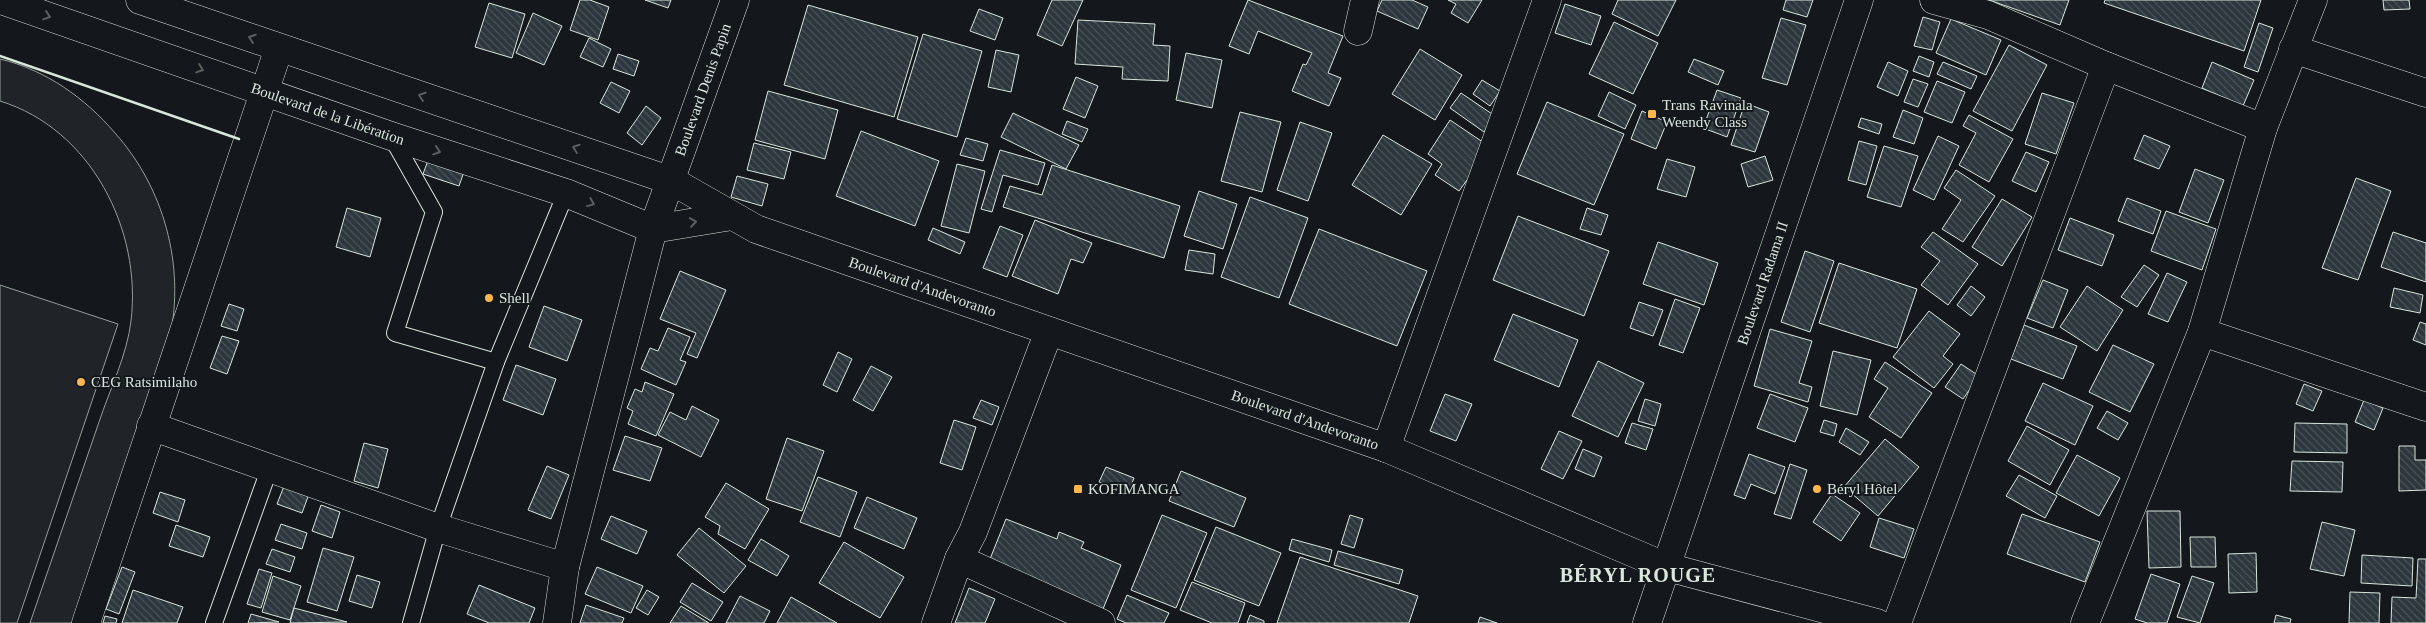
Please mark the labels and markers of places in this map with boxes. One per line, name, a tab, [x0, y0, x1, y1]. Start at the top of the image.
place label: Trans Ravinala Weendy Class	[1662, 97, 1753, 130]
marker: Trans Ravinala Weendy Class	[1646, 108, 1658, 120]
place label: Shell	[499, 290, 530, 306]
marker: Shell	[483, 292, 495, 304]
place label: CEG Ratsimilaho	[91, 374, 197, 390]
marker: CEG Ratsimilaho	[75, 376, 87, 388]
place label: KOFIMANGA	[1088, 481, 1180, 497]
place label: Béryl Hôtel	[1827, 481, 1897, 497]
marker: KOFIMANGA	[1072, 483, 1084, 495]
marker: Béryl Hôtel	[1811, 483, 1823, 495]

